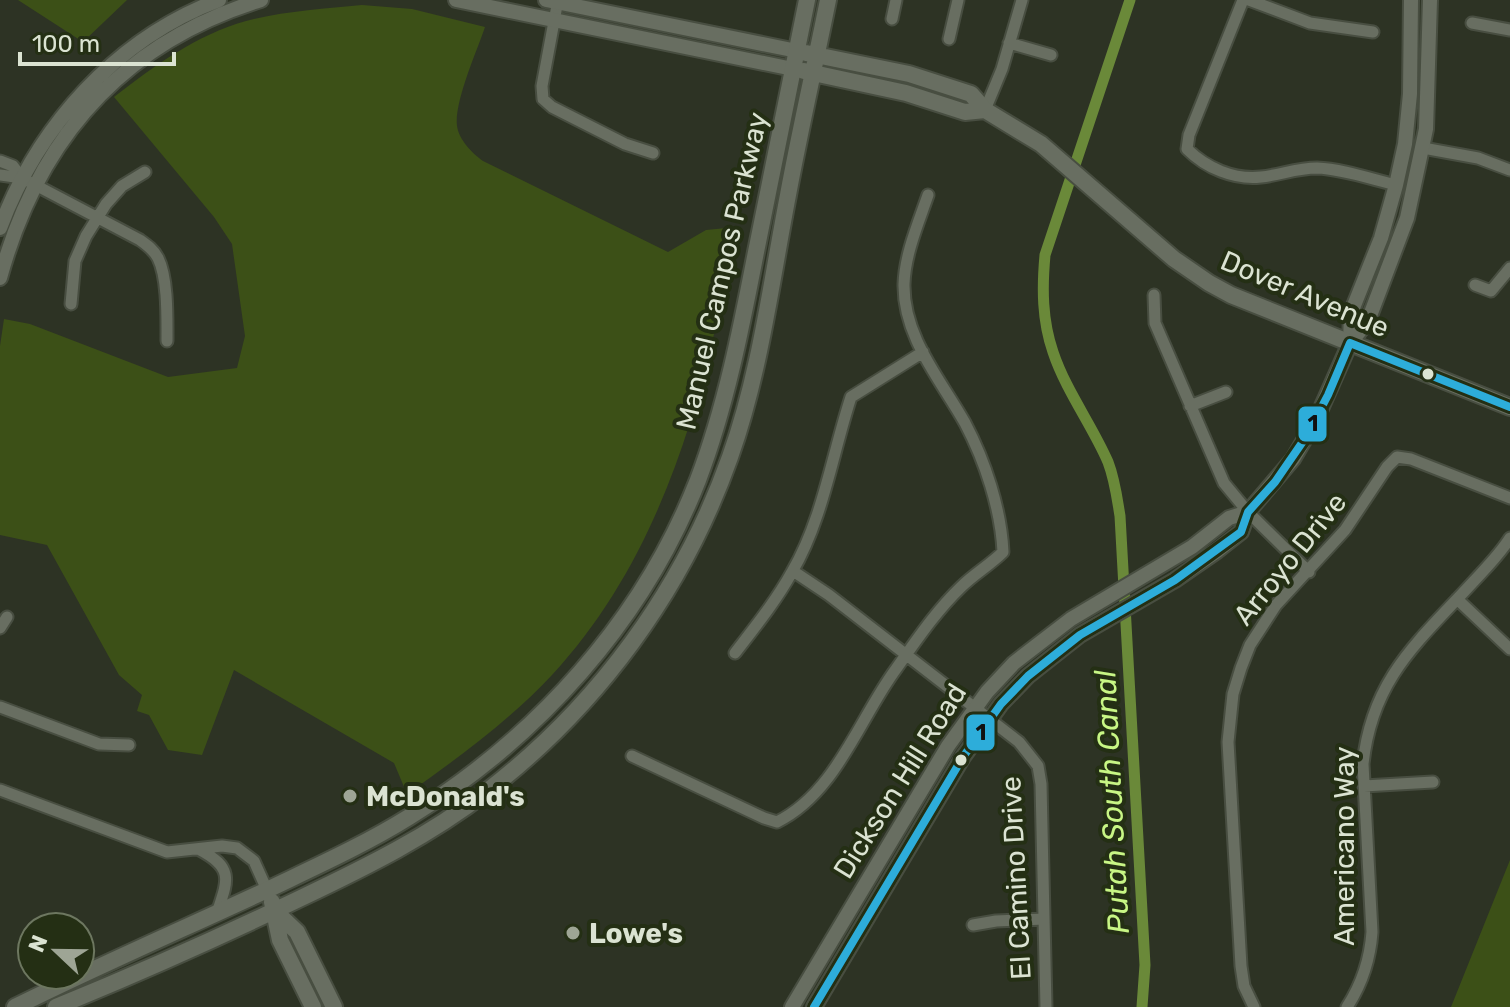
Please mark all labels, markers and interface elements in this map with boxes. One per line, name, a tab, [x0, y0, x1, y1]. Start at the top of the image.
scale bar	[20, 16, 174, 66]
text: 100 m	[32, 30, 100, 58]
street label: Manuel Campos Parkway	[669, 109, 775, 433]
street label: Dover Avenue	[1216, 244, 1394, 344]
unlabelled marker	[1420, 366, 1436, 382]
line badge: 1	[1297, 405, 1328, 443]
text: 1	[1308, 410, 1318, 437]
street label: Arroyo Drive	[1227, 486, 1353, 632]
water label: Putah South Canal	[1087, 669, 1137, 935]
street label: Dickson Hill Road	[827, 677, 973, 885]
line badge: 1	[965, 713, 996, 752]
text: 1	[976, 719, 986, 746]
street label: Americano Way	[1328, 746, 1361, 946]
unlabelled marker	[953, 752, 969, 768]
street label: El Camino Drive	[994, 775, 1038, 981]
place label: McDonald's	[366, 780, 525, 813]
marker: McDonald's	[341, 787, 359, 805]
north arrow	[16, 911, 96, 991]
place label: Lowe's	[589, 917, 683, 950]
marker: Lowe's	[564, 924, 582, 942]
text: N	[22, 931, 53, 956]

